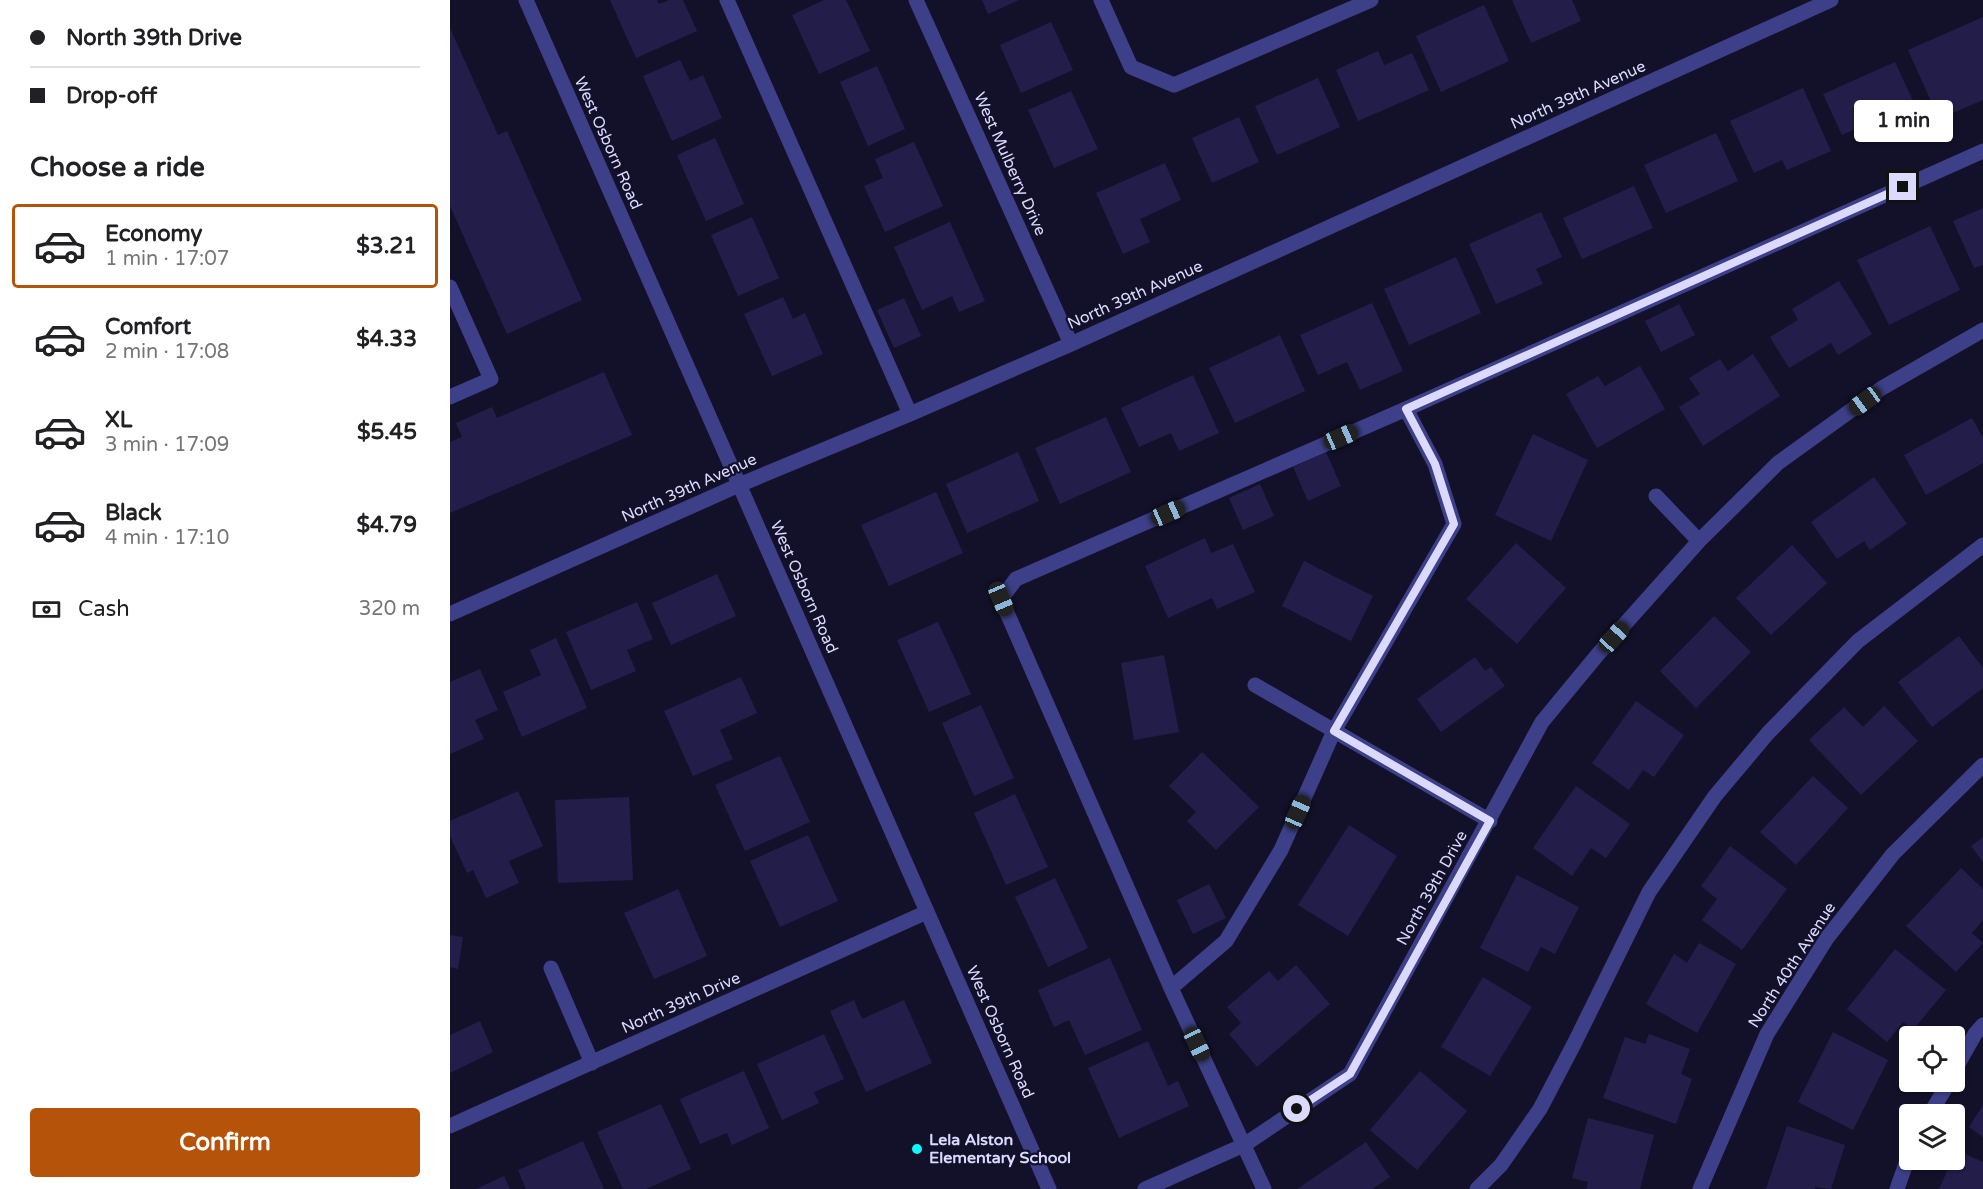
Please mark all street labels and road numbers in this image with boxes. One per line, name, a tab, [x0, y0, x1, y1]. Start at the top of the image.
street label: North 39th Avenue	[1507, 56, 1649, 134]
street label: West Osborn Road	[570, 74, 646, 212]
street label: West Mulberry Drive	[969, 89, 1051, 239]
street label: North 39th Avenue	[1064, 256, 1206, 334]
street label: North 39th Avenue	[618, 449, 760, 527]
street label: West Osborn Road	[766, 518, 842, 656]
street label: North 39th Drive	[1392, 827, 1472, 949]
street label: North 40th Avenue	[1744, 898, 1840, 1032]
street label: West Osborn Road	[962, 963, 1038, 1101]
street label: North 39th Drive	[618, 968, 744, 1038]

